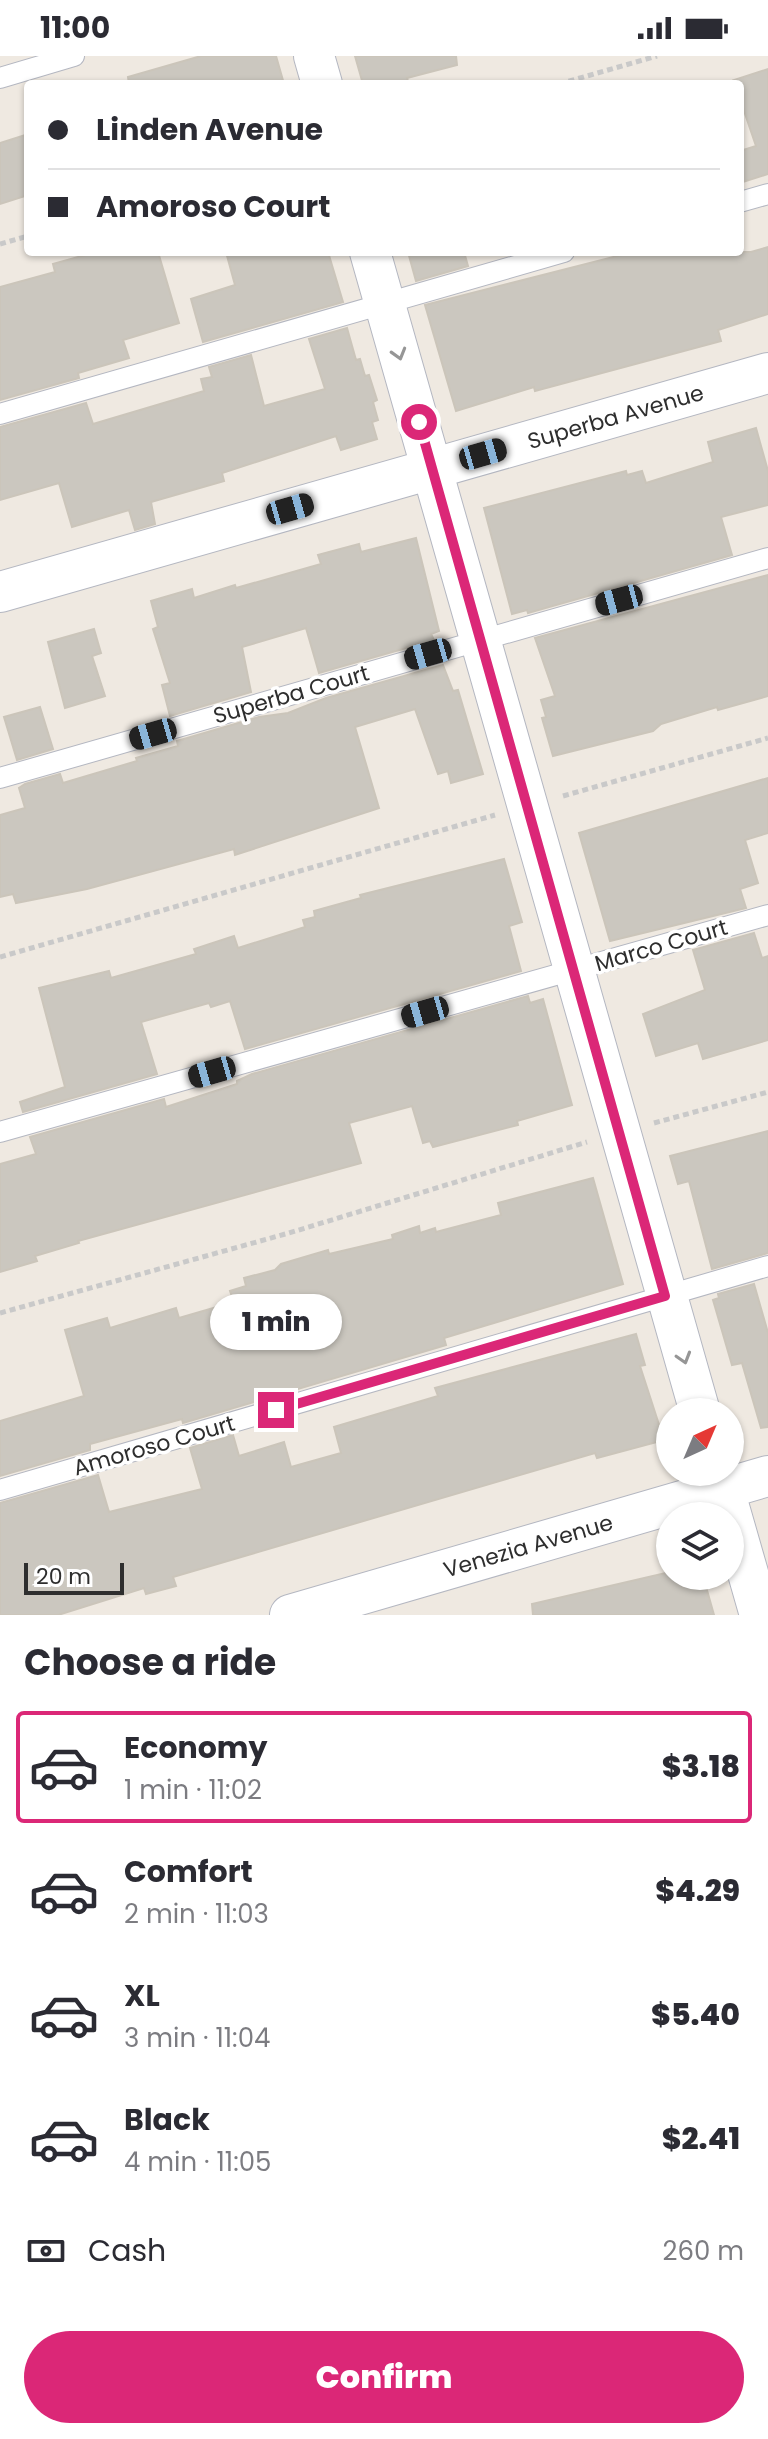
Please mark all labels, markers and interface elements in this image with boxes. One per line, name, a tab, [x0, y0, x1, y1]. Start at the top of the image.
text: 11:00	[40, 6, 110, 49]
text: Linden Avenue	[96, 108, 323, 151]
text: Amoroso Court	[96, 185, 330, 228]
one-way arrow	[390, 346, 406, 360]
street label: Superba Avenue	[524, 377, 707, 457]
route start	[401, 404, 437, 440]
car	[457, 436, 509, 472]
car	[264, 491, 316, 527]
car	[593, 582, 645, 618]
car	[402, 636, 454, 672]
street label: Superba Court	[210, 657, 373, 732]
car	[127, 716, 179, 752]
street label: Marco Court	[591, 912, 731, 979]
car	[399, 994, 451, 1030]
car	[186, 1054, 238, 1090]
callout: 1 min	[210, 1294, 342, 1350]
text: 1 min	[242, 1304, 310, 1340]
one-way arrow	[675, 1351, 691, 1365]
route end	[258, 1392, 294, 1428]
north arrow	[656, 1398, 744, 1486]
map controls	[656, 1398, 744, 1590]
street label: Amoroso Court	[70, 1408, 239, 1483]
button: layers	[656, 1502, 744, 1590]
street label: Venezia Avenue	[440, 1507, 617, 1586]
scale bar	[24, 1559, 124, 1595]
text: 20 m	[36, 1561, 91, 1592]
text: Choose a ride	[24, 1637, 276, 1688]
text: Economy	[124, 1726, 268, 1769]
icon: car	[28, 1731, 100, 1803]
text: $3.18	[662, 1745, 740, 1788]
text: 1 min · 11:02	[124, 1772, 262, 1808]
text: Comfort	[124, 1850, 253, 1893]
icon: car	[28, 1855, 100, 1927]
text: $4.29	[655, 1869, 740, 1912]
text: 2 min · 11:03	[124, 1896, 269, 1932]
text: XL	[124, 1974, 160, 2017]
icon: car	[28, 1979, 100, 2051]
text: $5.40	[651, 1993, 740, 2036]
text: 3 min · 11:04	[124, 2020, 270, 2056]
text: Black	[124, 2098, 210, 2141]
icon: car	[28, 2103, 100, 2175]
text: $2.41	[662, 2117, 740, 2160]
text: 4 min · 11:05	[124, 2144, 271, 2180]
icon: cash	[24, 2229, 68, 2273]
text: Cash	[88, 2229, 166, 2272]
text: 260 m	[662, 2233, 744, 2269]
button: Confirm	[24, 2331, 744, 2423]

